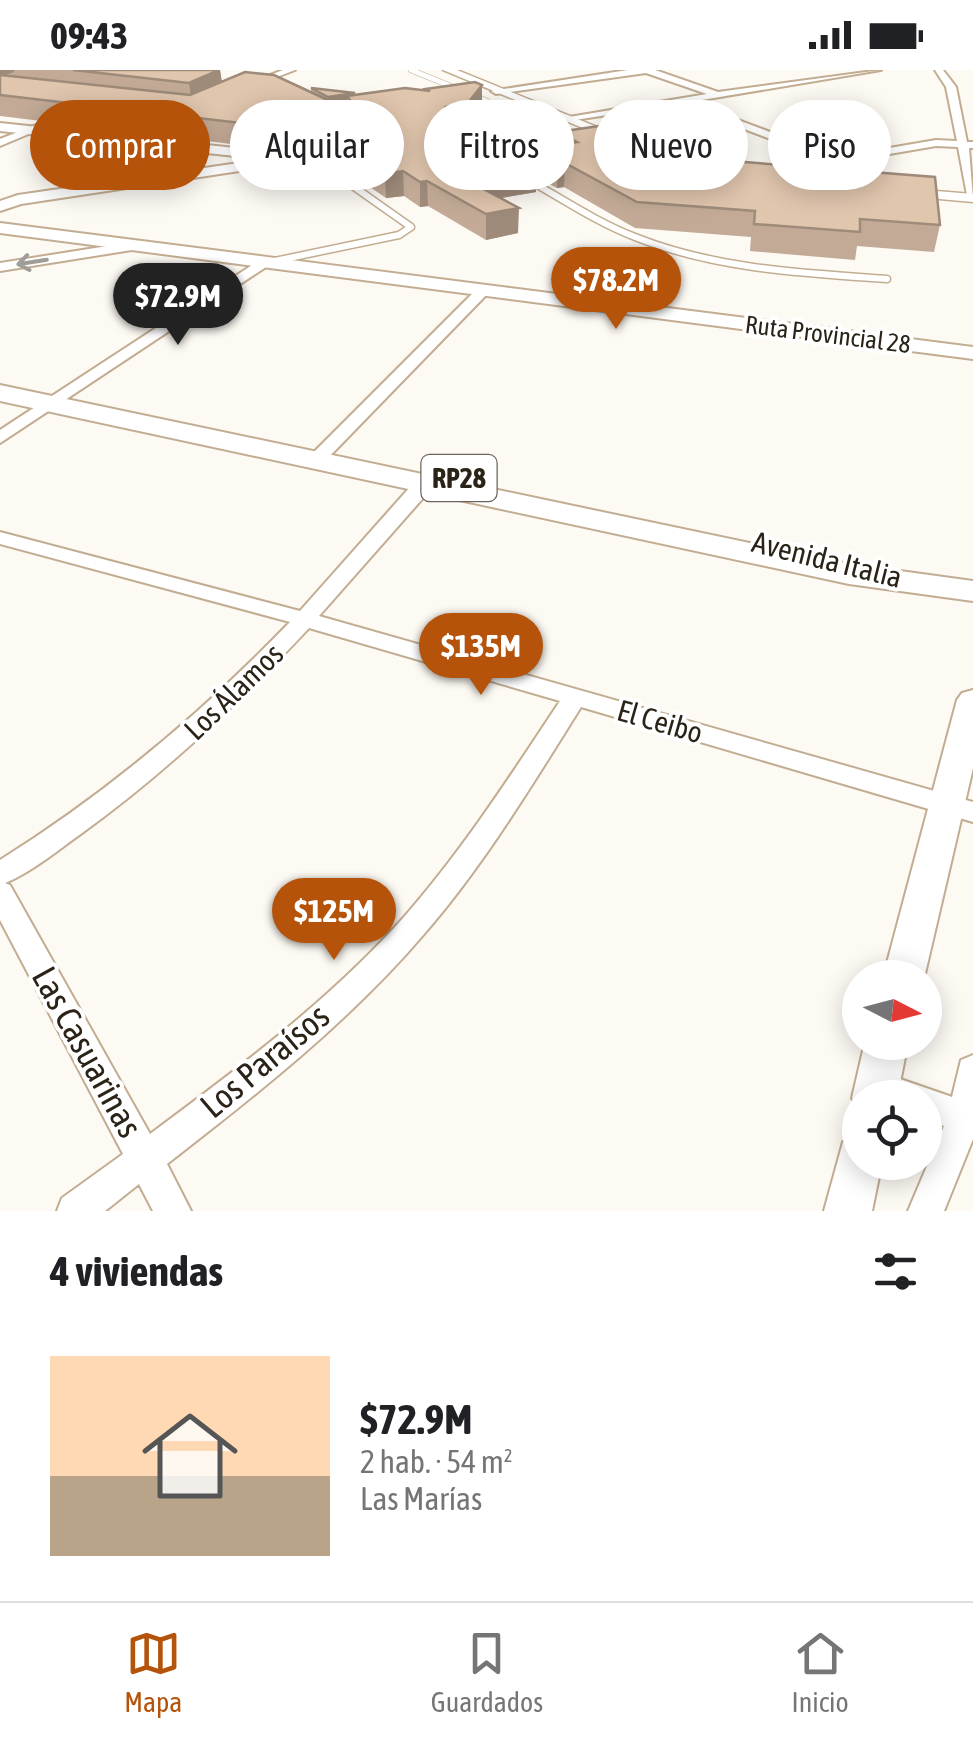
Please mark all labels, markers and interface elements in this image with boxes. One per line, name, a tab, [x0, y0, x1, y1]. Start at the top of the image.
text: 09:43	[50, 14, 128, 57]
chip: Comprar	[30, 100, 210, 190]
chip: Alquilar	[230, 100, 404, 190]
chip: Filtros	[424, 100, 574, 190]
chip: Nuevo	[594, 100, 748, 190]
chip: Piso	[768, 100, 891, 190]
pin: $78.2M	[535, 247, 697, 332]
one-way arrow	[16, 253, 48, 271]
text: $78.2M	[573, 261, 659, 298]
pin: $72.9M	[97, 263, 259, 348]
text: $72.9M	[135, 277, 221, 314]
street label: Ruta Provincial 28	[744, 310, 912, 358]
road number: RP28	[422, 455, 496, 501]
street label: Avenida Italia	[749, 524, 906, 594]
pin: $135M	[411, 613, 551, 698]
text: $135M	[441, 627, 521, 664]
street label: Los Álamos	[177, 636, 289, 746]
street label: El Ceibo	[614, 693, 707, 749]
pin: $125M	[264, 878, 404, 963]
text: $125M	[294, 892, 374, 929]
street label: Las Casuarinas	[25, 959, 151, 1144]
north arrow	[842, 960, 942, 1060]
map controls	[842, 960, 942, 1180]
street label: Los Paraísos	[192, 995, 337, 1125]
button: locate	[842, 1080, 942, 1180]
icon: filters	[868, 1244, 923, 1299]
text: 4 viviendas	[50, 1247, 223, 1295]
text: $72.9M	[360, 1395, 472, 1443]
icon: home	[130, 1396, 250, 1516]
text: 2 hab. · 54 m²	[360, 1443, 513, 1480]
text: Las Marías	[360, 1480, 482, 1517]
tab: Mapa	[124, 1626, 182, 1718]
tab: Guardados	[431, 1626, 543, 1718]
tab: Inicio	[792, 1626, 849, 1718]

